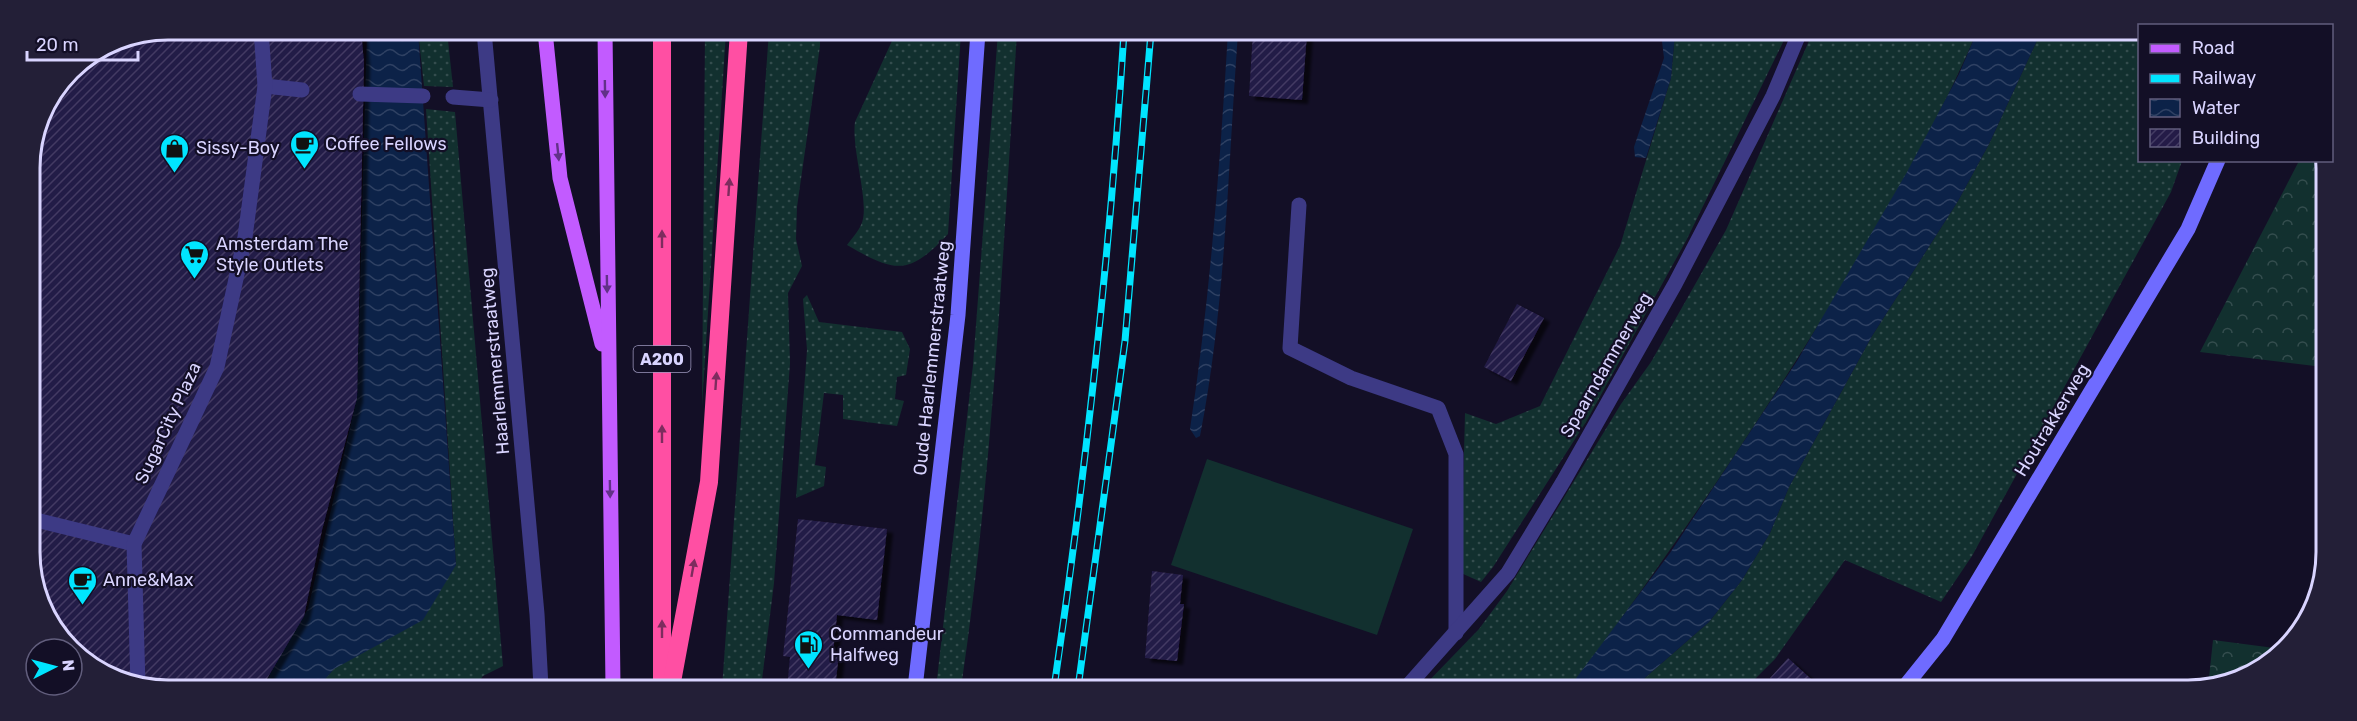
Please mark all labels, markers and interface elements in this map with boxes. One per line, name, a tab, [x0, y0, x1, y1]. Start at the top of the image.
scale bar	[27, 24, 138, 62]
legend	[2138, 24, 2333, 162]
text: 20 m	[36, 34, 78, 56]
text: Road	[2192, 37, 2235, 59]
text: Railway	[2192, 67, 2256, 89]
one-way arrow	[601, 80, 610, 99]
text: Water	[2192, 97, 2240, 119]
text: Building	[2192, 127, 2260, 149]
cafe icon: Coffee Fellows	[288, 128, 320, 170]
shop icon: Sissy-Boy	[159, 132, 191, 174]
place label: Coffee Fellows	[325, 133, 447, 155]
place label: Sissy-Boy	[196, 137, 280, 159]
one-way arrow	[553, 142, 563, 161]
one-way arrow	[724, 177, 733, 196]
one-way arrow	[657, 229, 667, 248]
place label: Amsterdam The Style Outlets	[216, 233, 349, 276]
supermarket icon: Amsterdam The Style Outlets	[179, 238, 211, 280]
street label: Oude Haarlemmerstraatweg	[909, 240, 955, 476]
street label: Haarlemmerstraatweg	[476, 267, 514, 455]
one-way arrow	[603, 275, 612, 294]
street label: Spaarndammerweg	[1555, 288, 1657, 442]
road number: A200	[634, 346, 690, 372]
street label: SugarCity Plaza	[130, 359, 206, 487]
street label: Houtrakkerweg	[2010, 360, 2094, 480]
one-way arrow	[711, 372, 720, 391]
one-way arrow	[657, 424, 667, 443]
one-way arrow	[605, 480, 615, 499]
one-way arrow	[689, 558, 698, 577]
cafe icon: Anne&Max	[66, 564, 98, 606]
place label: Anne&Max	[103, 569, 194, 591]
one-way arrow	[657, 619, 667, 638]
place label: Commandeur Halfweg	[830, 623, 944, 666]
fuel station icon: Commandeur Halfweg	[793, 628, 825, 670]
north arrow	[24, 637, 84, 697]
text: N	[58, 659, 78, 672]

